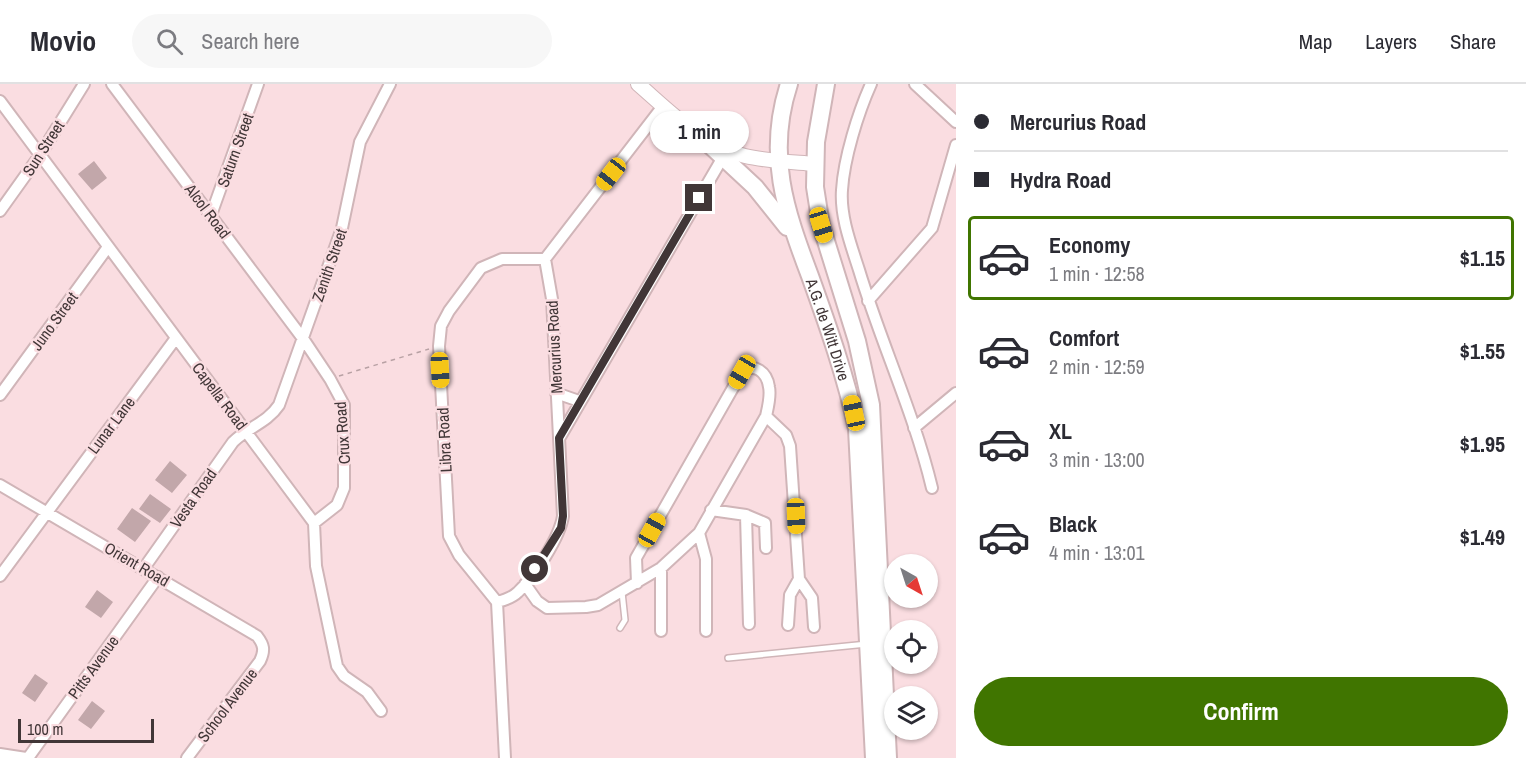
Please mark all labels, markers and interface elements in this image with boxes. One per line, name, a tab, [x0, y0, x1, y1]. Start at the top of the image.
search box	[132, 14, 552, 68]
text: Movio	[30, 22, 96, 60]
icon: search	[153, 25, 186, 58]
text: Search here	[201, 26, 300, 56]
text: Map	[1299, 27, 1332, 56]
text: Layers	[1365, 27, 1417, 56]
text: Share	[1450, 27, 1496, 56]
text: Mercurius Road	[1010, 107, 1146, 137]
street label: Saturn Street	[211, 110, 259, 190]
callout: 1 min	[650, 111, 748, 153]
street label: Sun Street	[17, 116, 69, 180]
text: 1 min	[678, 118, 721, 145]
car	[593, 154, 629, 194]
text: Hydra Road	[1010, 165, 1111, 195]
street label: Alcol Road	[180, 178, 236, 243]
route end	[685, 184, 712, 211]
car	[807, 205, 835, 245]
street label: Zenith Street	[306, 225, 352, 304]
text: Economy	[1049, 230, 1130, 260]
icon: car	[977, 231, 1031, 285]
text: $1.15	[1460, 243, 1505, 273]
text: 1 min · 12:58	[1049, 260, 1145, 287]
street label: A.G. de Witt Drive	[800, 274, 855, 383]
street label: Juno Street	[25, 287, 83, 355]
street label: Mercurius Road	[541, 300, 567, 394]
text: Comfort	[1049, 323, 1119, 353]
icon: car	[977, 324, 1031, 378]
text: $1.55	[1460, 336, 1505, 366]
car	[430, 352, 450, 388]
car	[725, 352, 759, 392]
text: 2 min · 12:59	[1049, 353, 1145, 380]
street label: Capella Road	[187, 358, 253, 434]
street label: Lunar Lane	[82, 392, 140, 458]
car	[841, 394, 867, 432]
street label: Crux Road	[329, 401, 355, 465]
street label: Libra Road	[431, 407, 457, 473]
text: XL	[1049, 416, 1072, 446]
icon: car	[977, 417, 1031, 471]
text: $1.95	[1460, 429, 1505, 459]
text: 3 min · 13:00	[1049, 446, 1145, 473]
street label: Vesta Road	[165, 464, 221, 532]
car	[786, 498, 806, 534]
text: Black	[1049, 509, 1097, 539]
car	[635, 510, 669, 550]
icon: car	[977, 510, 1031, 564]
text: $1.49	[1460, 522, 1505, 552]
street label: Orient Road	[101, 537, 173, 591]
text: 4 min · 13:01	[1049, 539, 1145, 566]
north arrow	[884, 554, 938, 608]
map controls	[884, 554, 938, 740]
route start	[521, 555, 548, 582]
button: locate	[884, 620, 938, 674]
street label: Pitts Avenue	[63, 631, 123, 703]
street label: School Avenue	[192, 664, 262, 746]
button: Confirm	[974, 677, 1508, 746]
button: layers	[884, 686, 938, 740]
scale bar	[18, 716, 154, 744]
text: 100 m	[27, 718, 63, 740]

